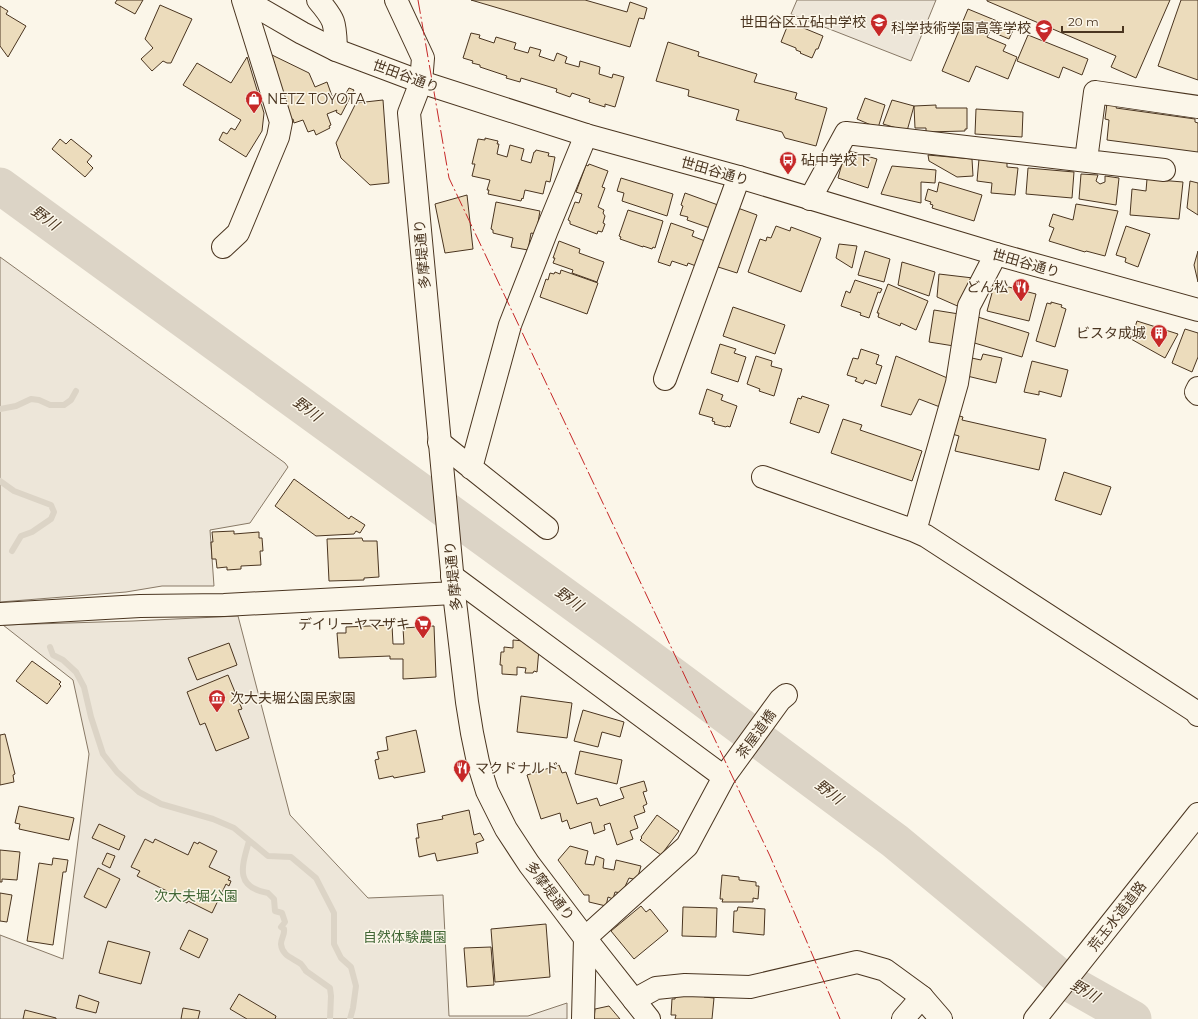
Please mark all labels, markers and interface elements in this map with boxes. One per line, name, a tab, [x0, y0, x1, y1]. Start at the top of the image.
scale bar	[1062, 8, 1123, 34]
school or university icon: 世田谷区立砧中学校	[869, 12, 889, 37]
place label: 世田谷区立砧中学校	[740, 13, 866, 31]
text: 20 m	[1068, 14, 1099, 29]
school or university icon: 科学技術学園高等学校	[1034, 18, 1054, 43]
place label: 科学技術学園高等学校	[891, 19, 1031, 37]
street label: 世田谷通り	[370, 56, 442, 96]
shop icon: NETZ TOYOTA	[244, 89, 264, 114]
place label: NETZ TOYOTA	[267, 90, 366, 108]
bus stop icon: 砧中学校下	[778, 150, 798, 175]
place label: 砧中学校下	[801, 151, 871, 169]
street label: 世田谷通り	[679, 153, 751, 189]
water label: 野川	[28, 201, 65, 235]
street label: 多摩堤通り	[410, 218, 434, 290]
street label: 世田谷通り	[990, 245, 1062, 281]
restaurant icon: どん松	[1011, 277, 1031, 302]
place label: どん松	[966, 278, 1008, 296]
building icon: ビスタ成城	[1149, 323, 1169, 348]
place label: ビスタ成城	[1076, 324, 1146, 342]
water label: 野川	[290, 392, 327, 426]
street label: 多摩堤通り	[440, 540, 466, 612]
water label: 野川	[552, 582, 589, 616]
supermarket icon: デイリーヤマザキ	[413, 614, 433, 639]
place label: デイリーヤマザキ	[298, 615, 410, 633]
museum icon: 次大夫堀公園民家園	[207, 688, 227, 713]
place label: 次大夫堀公園民家園	[230, 689, 356, 707]
street label: 茶屋道橋	[732, 706, 780, 762]
restaurant icon: マクドナルド	[452, 758, 472, 783]
place label: マクドナルド	[475, 759, 559, 777]
water label: 野川	[812, 775, 849, 809]
street label: 多摩堤通り	[522, 858, 578, 924]
street label: 荒玉水道道路	[1084, 877, 1150, 955]
park label: 次大夫堀公園	[154, 887, 238, 905]
park label: 自然体験農園	[363, 928, 447, 946]
water label: 野川	[1068, 975, 1105, 1007]

